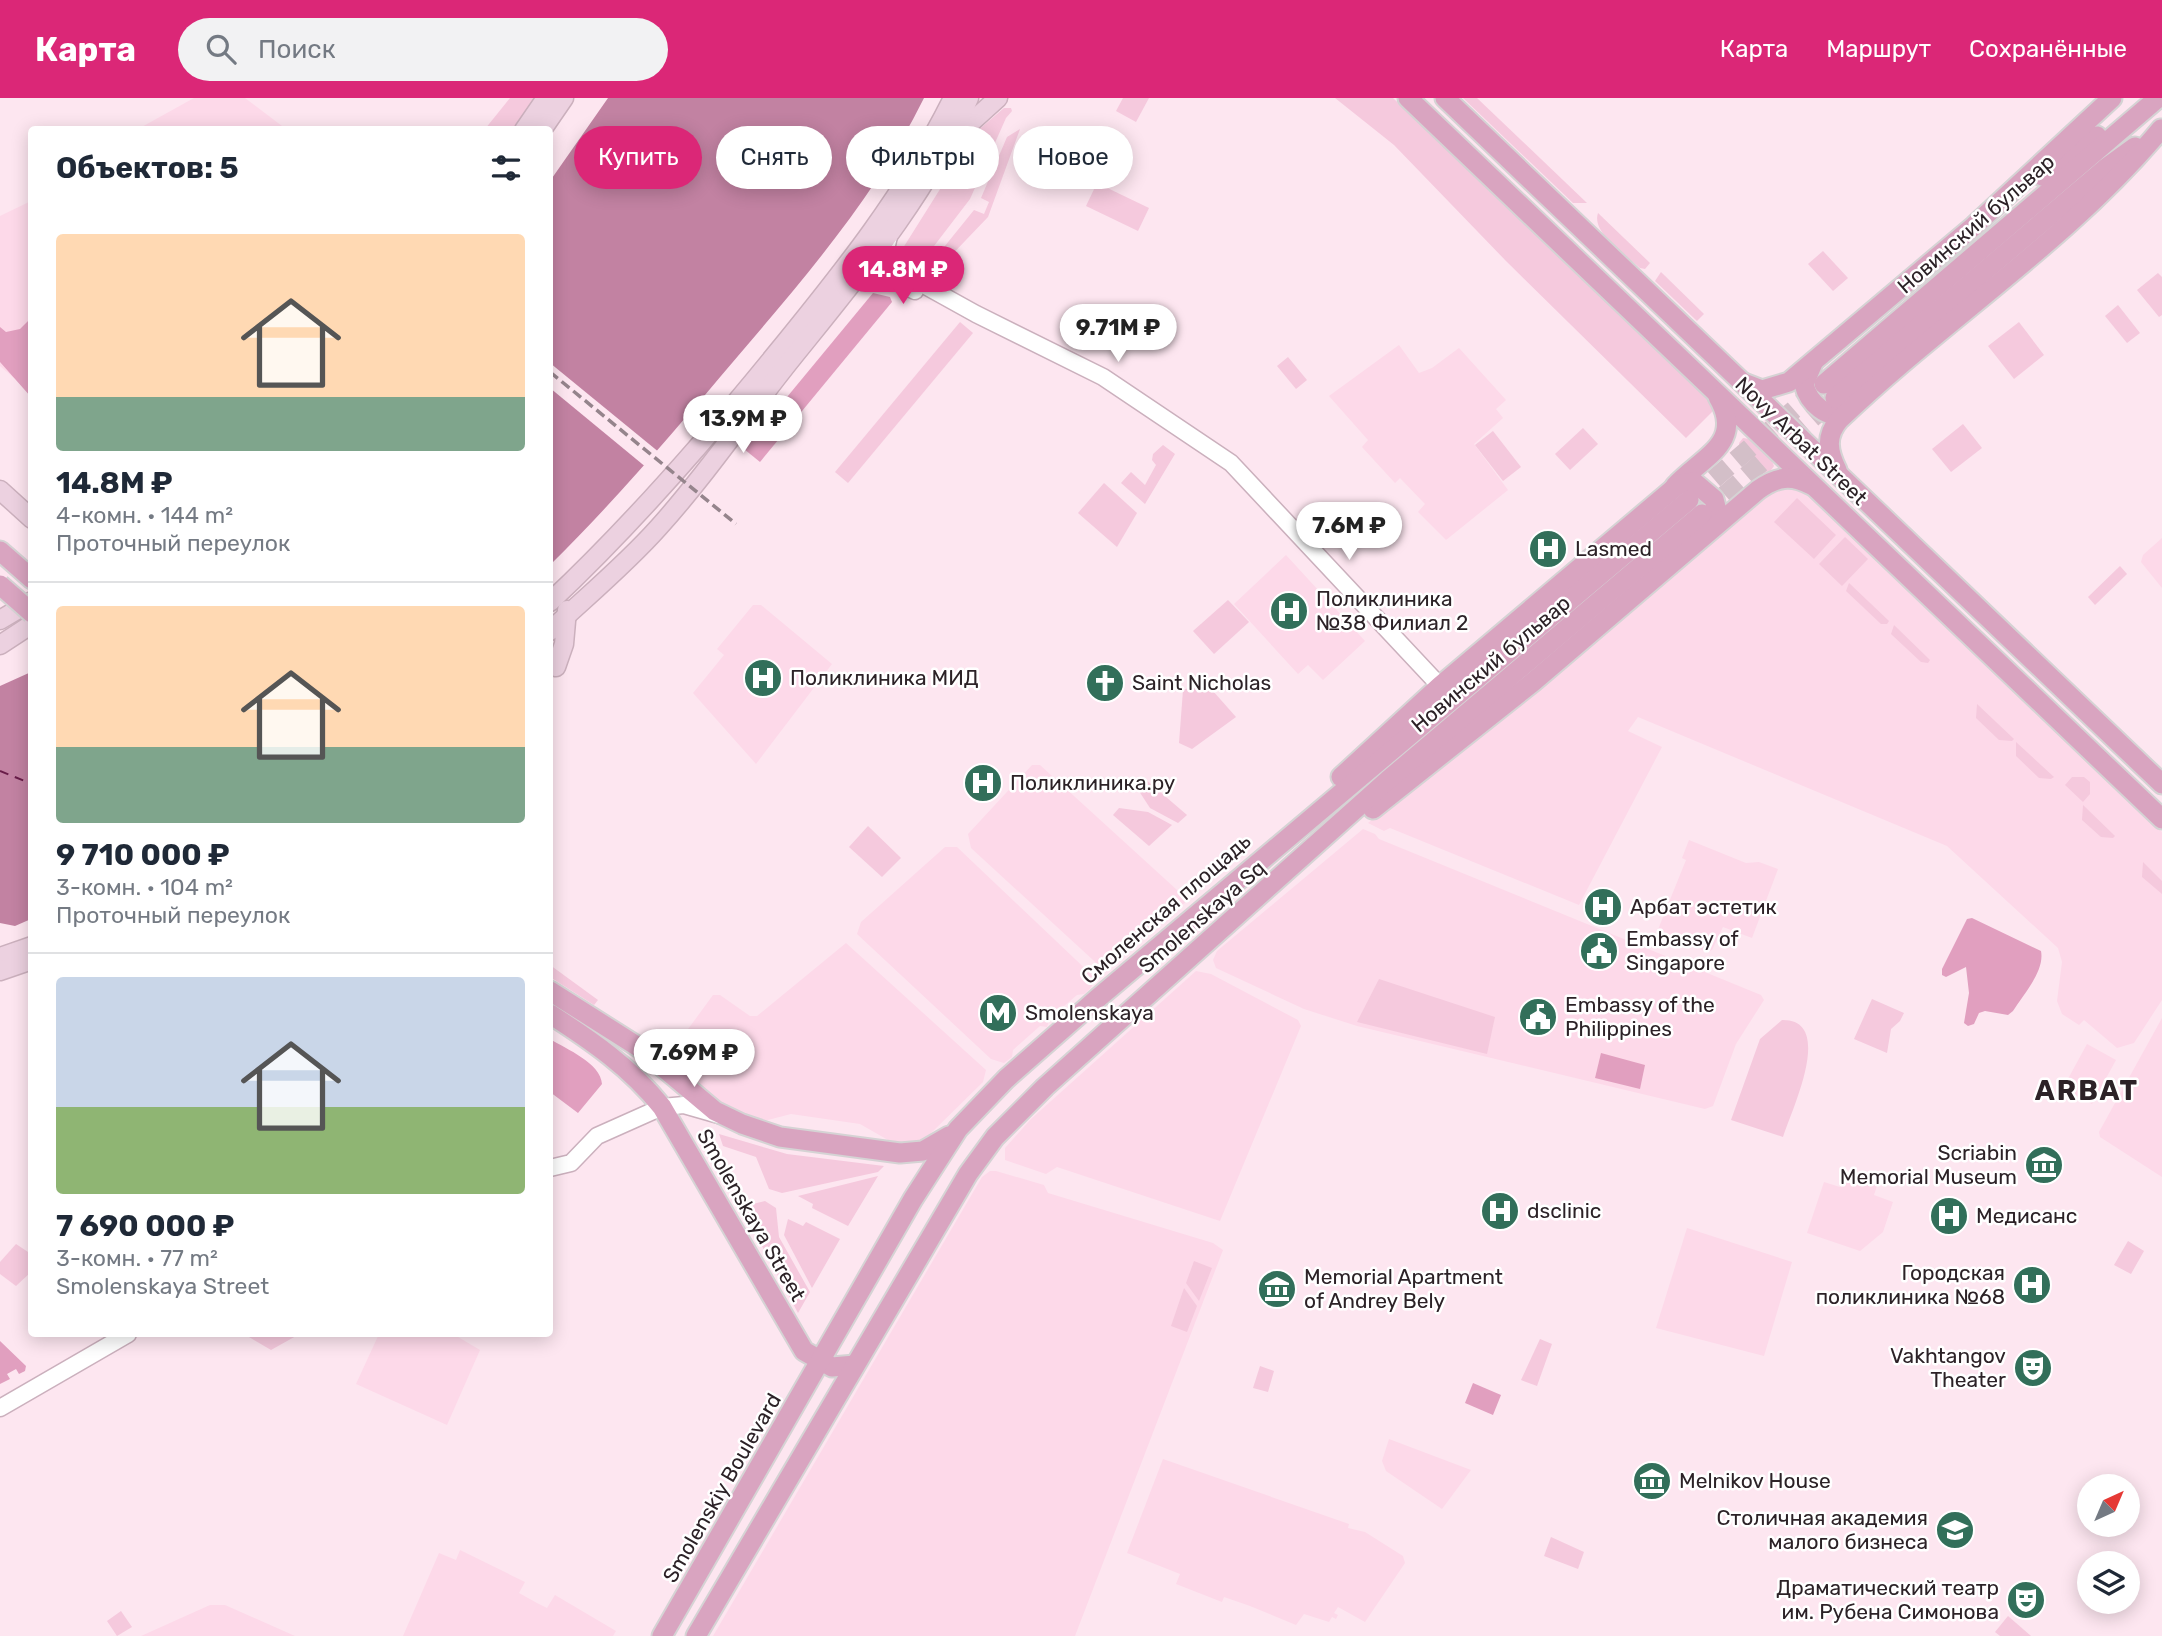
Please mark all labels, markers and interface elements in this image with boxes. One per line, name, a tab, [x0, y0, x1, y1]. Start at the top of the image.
search box	[178, 18, 668, 81]
text: Карта	[35, 30, 136, 69]
icon: search	[202, 30, 240, 68]
text: Поиск	[258, 34, 336, 65]
text: Карта	[1720, 35, 1788, 63]
text: Маршрут	[1826, 35, 1931, 63]
text: Сохранённые	[1969, 35, 2127, 63]
chip: Купить	[574, 126, 702, 189]
chip: Снять	[716, 126, 832, 189]
chip: Фильтры	[846, 126, 999, 189]
chip: Новое	[1013, 126, 1133, 189]
icon: filters	[487, 149, 525, 187]
street label: Новинский бульвар	[1892, 149, 2059, 299]
text: Объектов: 5	[56, 150, 239, 186]
pin: 14.8M ₽	[838, 246, 968, 306]
text: 14.8M ₽	[858, 255, 948, 283]
icon: home	[228, 280, 354, 406]
pin: 9.71M ₽	[1053, 304, 1183, 364]
text: 9.71M ₽	[1076, 313, 1160, 341]
street label: Novy Arbat Street	[1730, 371, 1872, 510]
pin: 13.9M ₽	[678, 396, 808, 455]
text: 13.9M ₽	[699, 404, 787, 432]
text: 14.8M ₽	[56, 465, 173, 501]
text: 4-комн. · 144 m²	[56, 501, 233, 529]
pin: 7.6M ₽	[1292, 503, 1406, 562]
text: 7.6M ₽	[1312, 511, 1386, 539]
hospital icon: Lasmed	[1527, 528, 1569, 570]
text: Проточный переулок	[56, 529, 290, 557]
place label: Lasmed	[1575, 536, 1652, 561]
place label: Поликлиника №38 Филиал 2	[1316, 586, 1468, 635]
hospital icon: Поликлиника №38 Филиал 2	[1268, 590, 1310, 632]
street label: Новинский бульвар	[1406, 590, 1575, 737]
icon: home	[228, 652, 354, 778]
hospital icon: Поликлиника МИД	[742, 657, 784, 699]
church icon: Saint Nicholas	[1084, 662, 1126, 704]
place label: Поликлиника МИД	[790, 665, 979, 690]
place label: Saint Nicholas	[1132, 670, 1271, 695]
hospital icon: Поликлиника.ру	[962, 762, 1004, 804]
place label: Поликлиника.ру	[1010, 770, 1175, 795]
street label: Смоленская площадь	[1076, 828, 1256, 989]
text: 9 710 000 ₽	[56, 837, 230, 873]
street label: Smolenskaya Sq	[1133, 855, 1270, 978]
text: 3-комн. · 104 m²	[56, 873, 233, 901]
hospital icon: Арбат эстетик	[1582, 886, 1624, 928]
place label: Арбат эстетик	[1630, 894, 1777, 919]
text: Проточный переулок	[56, 901, 290, 929]
place label: Embassy of Singapore	[1626, 926, 1739, 975]
public building icon: Embassy of Singapore	[1578, 930, 1620, 972]
metro station icon: Smolenskaya	[977, 992, 1019, 1034]
place label: Embassy of the Philippines	[1565, 992, 1715, 1041]
public building icon: Embassy of the Philippines	[1517, 996, 1559, 1038]
place label: Smolenskaya	[1025, 1000, 1154, 1025]
icon: home	[228, 1023, 354, 1149]
pin: 7.69M ₽	[629, 1030, 759, 1089]
text: 7.69M ₽	[650, 1038, 738, 1066]
district label: ARBAT	[2035, 1074, 2139, 1107]
street label: Smolenskaya Street	[692, 1124, 811, 1305]
place label: Scriabin Memorial Museum	[1840, 1140, 2017, 1189]
museum icon: Scriabin Memorial Museum	[2023, 1144, 2065, 1186]
hospital icon: dsclinic	[1479, 1190, 1521, 1232]
hospital icon: Медисанс	[1928, 1195, 1970, 1237]
place label: dsclinic	[1527, 1198, 1601, 1223]
place label: Медисанс	[1976, 1203, 2077, 1228]
text: 7 690 000 ₽	[56, 1208, 234, 1244]
text: 3-комн. · 77 m²	[56, 1244, 218, 1272]
place label: Городская поликлиника №68	[1816, 1260, 2005, 1309]
place label: Memorial Apartment of Andrey Bely	[1304, 1264, 1503, 1313]
hospital icon: Городская поликлиника №68	[2011, 1264, 2053, 1306]
museum icon: Memorial Apartment of Andrey Bely	[1256, 1268, 1298, 1310]
text: Smolenskaya Street	[56, 1272, 269, 1300]
place label: Vakhtangov Theater	[1890, 1343, 2006, 1392]
theatre icon: Vakhtangov Theater	[2012, 1347, 2054, 1389]
street label: Smolenskiy Boulevard	[657, 1389, 786, 1587]
museum icon: Melnikov House	[1631, 1460, 1673, 1502]
place label: Melnikov House	[1679, 1468, 1831, 1493]
north arrow	[2077, 1474, 2140, 1536]
map controls	[2077, 1474, 2140, 1614]
place label: Столичная академия малого бизнеса	[1717, 1505, 1928, 1554]
school or university icon: Столичная академия малого бизнеса	[1934, 1509, 1976, 1551]
button: layers	[2077, 1551, 2140, 1614]
place label: Драматический театр им. Рубена Симонова	[1776, 1575, 1999, 1624]
theatre icon: Драматический театр им. Рубена Симонова	[2005, 1579, 2047, 1621]

